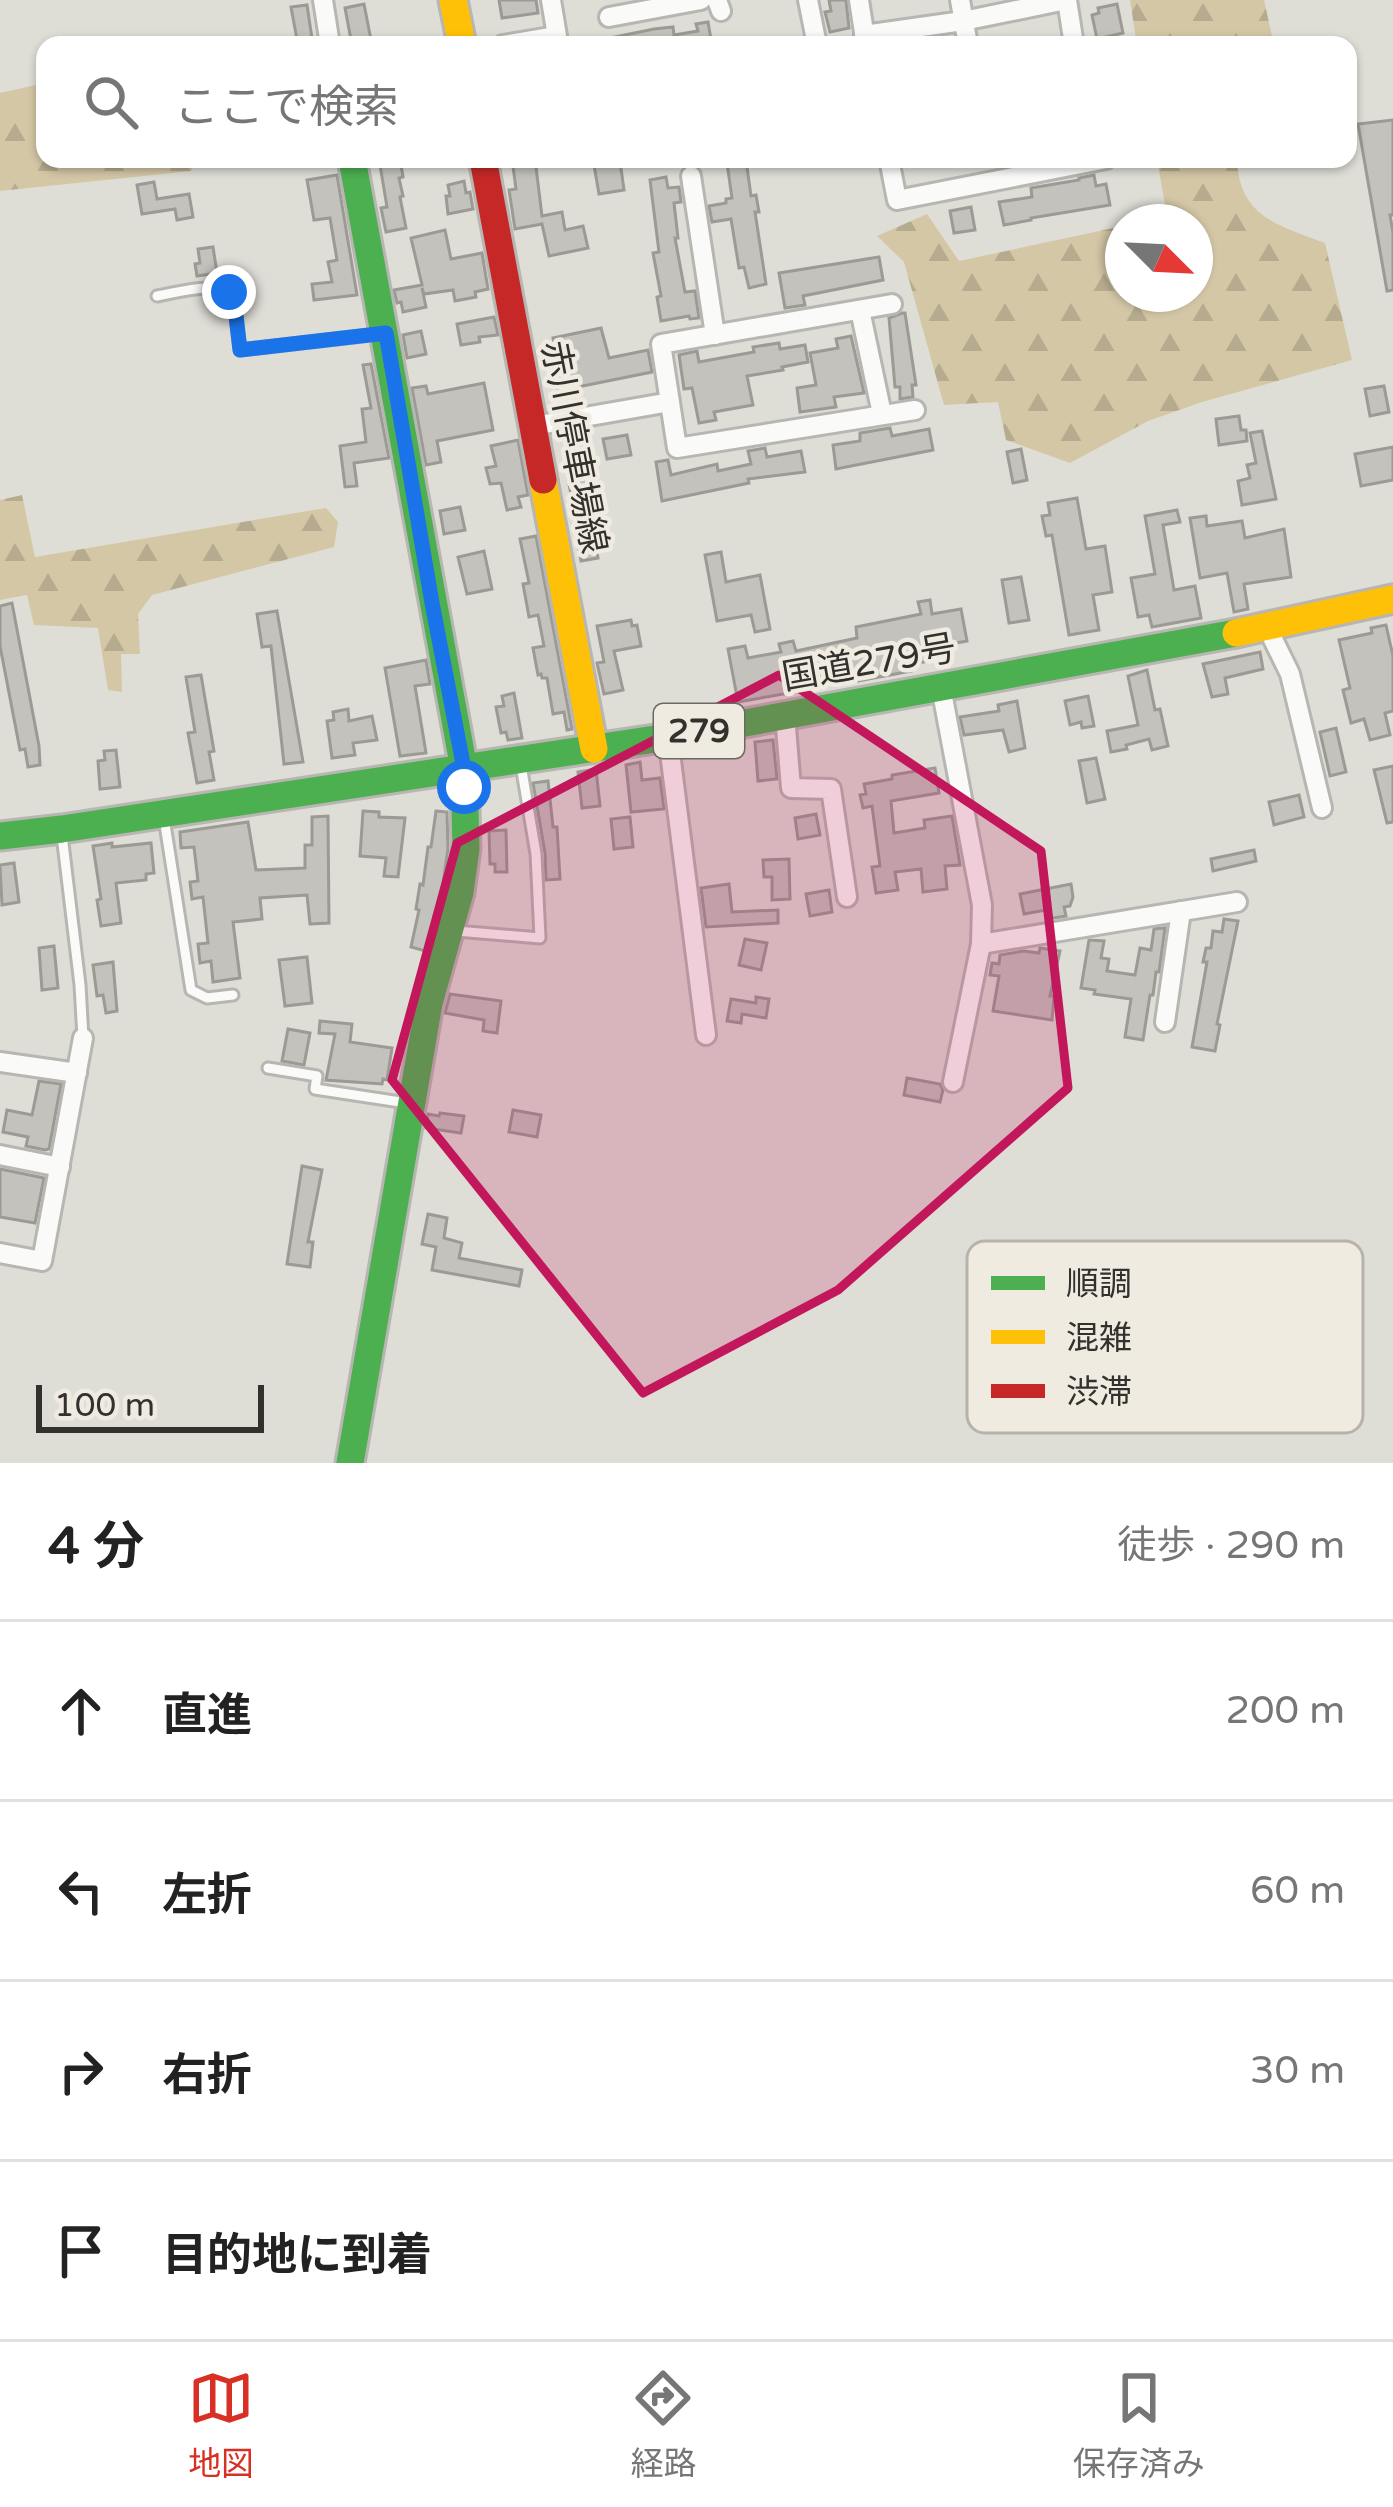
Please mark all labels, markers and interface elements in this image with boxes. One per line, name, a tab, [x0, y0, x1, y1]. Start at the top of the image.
search box	[36, 36, 1357, 168]
icon: search	[78, 69, 144, 135]
text: ここで検索	[174, 81, 399, 135]
north arrow	[1105, 204, 1213, 312]
route end	[202, 265, 256, 319]
street label: 赤川停車場線	[532, 337, 616, 557]
street label: 国道279号	[779, 627, 959, 699]
road number: 279	[654, 704, 744, 758]
route start	[437, 760, 491, 814]
legend	[967, 1241, 1363, 1433]
text: 順調	[1066, 1265, 1132, 1304]
text: 混雑	[1066, 1319, 1132, 1358]
text: 渋滞	[1066, 1373, 1132, 1412]
scale bar	[36, 1379, 264, 1432]
text: 100 m	[54, 1386, 155, 1425]
text: 4 分	[48, 1516, 144, 1578]
text: 徒歩 · 290 m	[1117, 1522, 1345, 1569]
icon: ahead	[48, 1678, 114, 1744]
text: 200 m	[1226, 1687, 1345, 1734]
text: 直進	[162, 1689, 252, 1743]
icon: left	[48, 1858, 114, 1924]
text: 60 m	[1250, 1867, 1345, 1914]
text: 左折	[162, 1869, 252, 1923]
icon: right	[48, 2038, 114, 2104]
text: 30 m	[1250, 2047, 1345, 2094]
text: 右折	[162, 2049, 252, 2103]
icon: arrive	[48, 2218, 114, 2284]
text: 目的地に到着	[162, 2229, 432, 2283]
tab: 地図	[188, 2365, 254, 2485]
tab: 経路	[630, 2365, 696, 2485]
tab: 保存済み	[1073, 2365, 1205, 2485]

